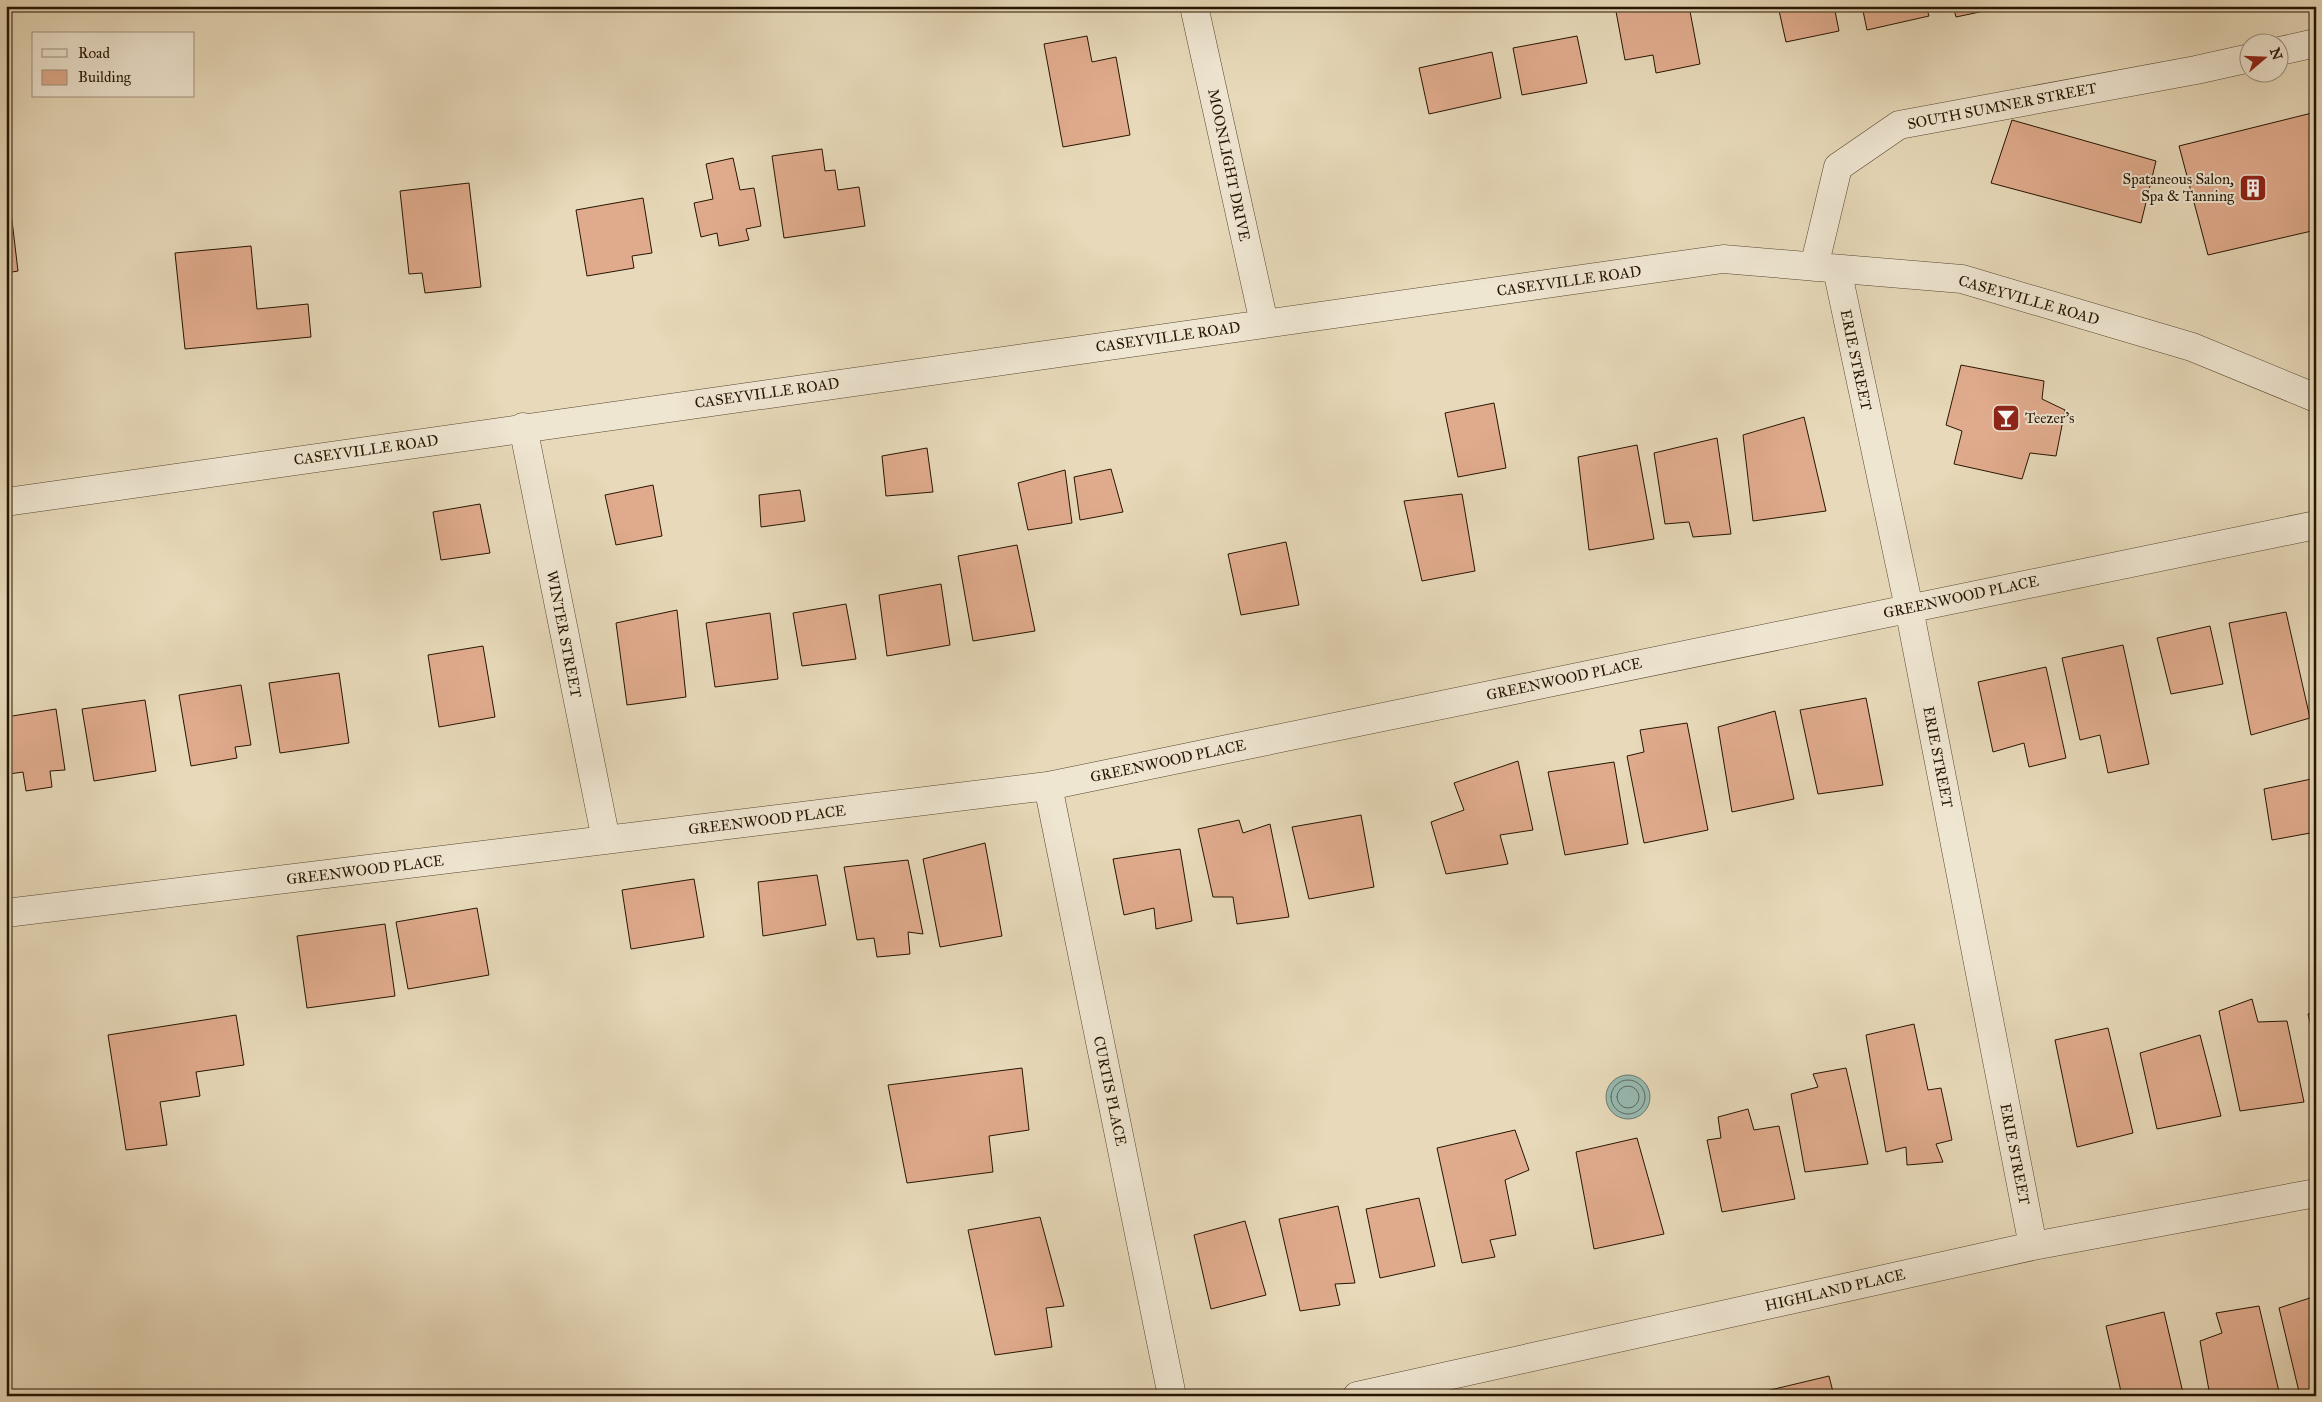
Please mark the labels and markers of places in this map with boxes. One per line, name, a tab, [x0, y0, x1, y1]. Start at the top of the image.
place label: Spataneous Salon, Spa & Tanning	[2123, 170, 2235, 205]
building icon: Spataneous Salon, Spa & Tanning	[2238, 173, 2268, 203]
bar icon: Teezer's	[1991, 403, 2021, 433]
place label: Teezer's	[2025, 409, 2075, 427]

